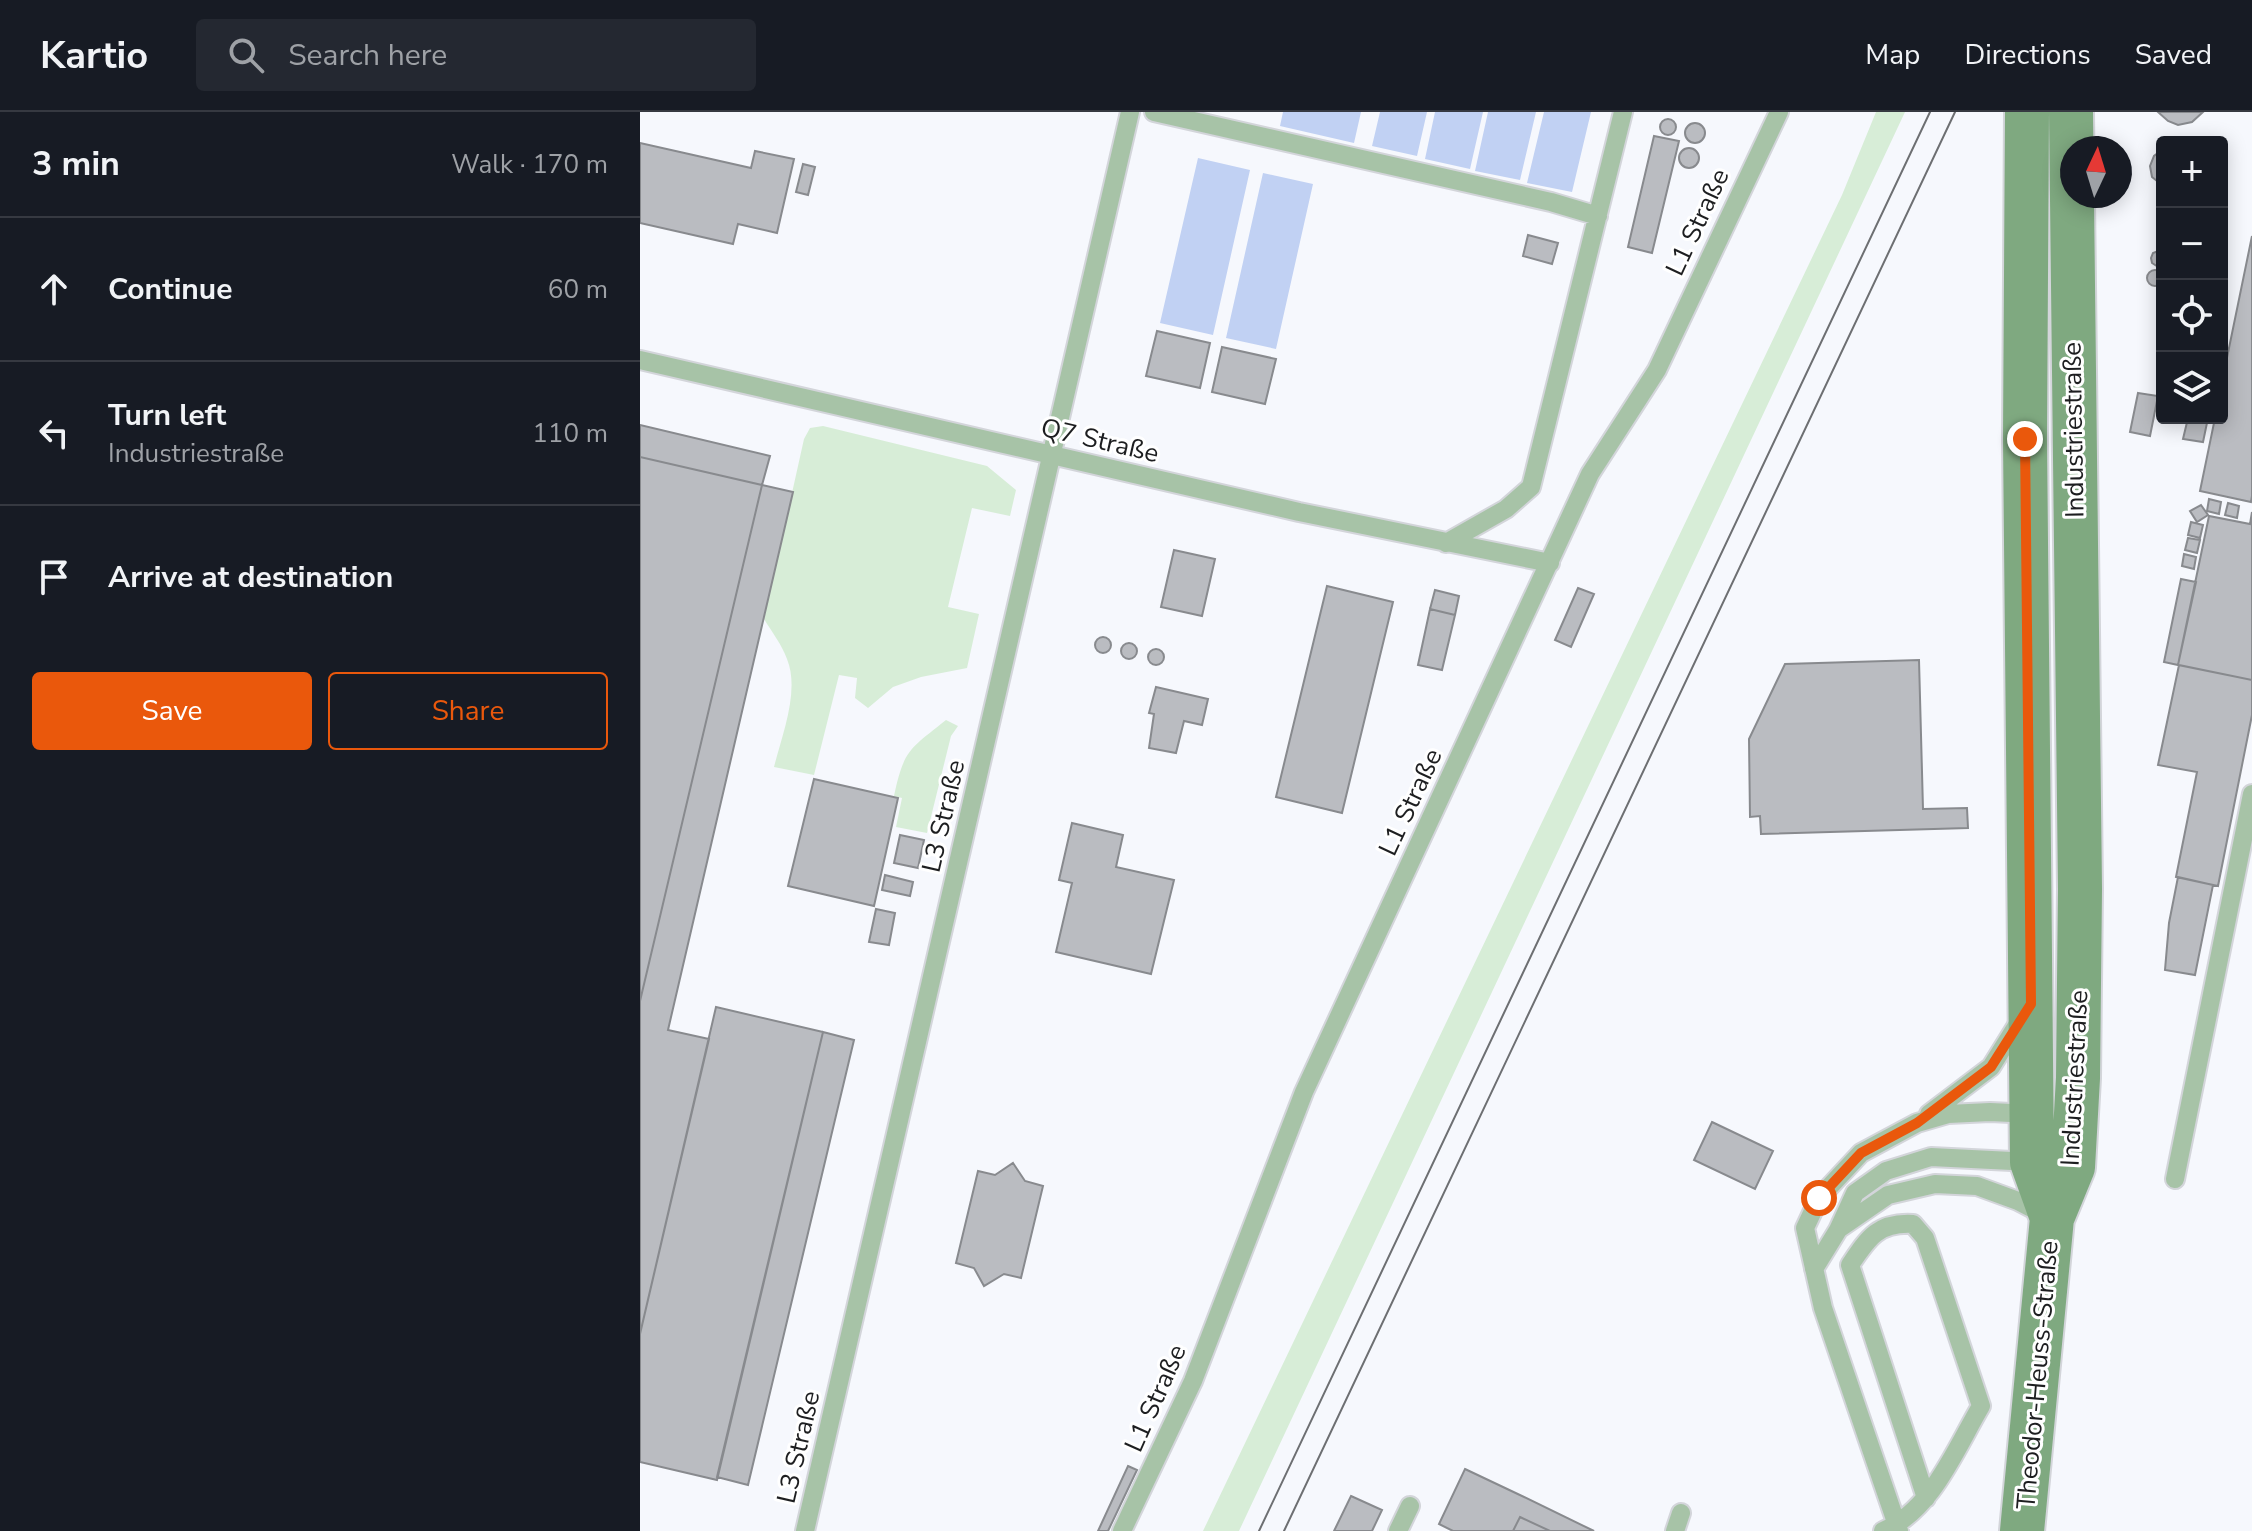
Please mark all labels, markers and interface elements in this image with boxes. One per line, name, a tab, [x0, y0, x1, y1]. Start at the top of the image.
search box	[196, 19, 756, 91]
text: Kartio	[40, 30, 148, 81]
icon: search	[224, 33, 268, 77]
text: Search here	[288, 35, 447, 76]
text: Map	[1865, 36, 1920, 74]
text: Directions	[1964, 36, 2091, 74]
text: Saved	[2135, 36, 2212, 74]
north arrow	[2060, 136, 2132, 208]
map controls	[2156, 136, 2228, 424]
button: +	[2156, 136, 2228, 208]
text: 3 min	[32, 141, 120, 187]
text: Walk · 170 m	[451, 147, 608, 182]
street label: L1 Straße	[1657, 163, 1737, 281]
button: −	[2156, 208, 2228, 280]
icon: ahead	[32, 267, 76, 311]
text: Continue	[108, 269, 233, 310]
text: 60 m	[548, 272, 608, 307]
button: locate	[2156, 280, 2228, 352]
street label: Industriestraße	[2054, 342, 2093, 518]
button: layers	[2156, 352, 2228, 424]
text: Turn left	[108, 395, 226, 436]
street label: Q7 Straße	[1037, 410, 1162, 471]
icon: left	[32, 411, 76, 455]
text: 110 m	[532, 416, 608, 451]
route end	[2007, 421, 2043, 457]
text: Industriestraße	[108, 436, 284, 471]
icon: arrive	[32, 555, 76, 599]
text: Arrive at destination	[108, 557, 393, 598]
button: Save	[32, 672, 312, 750]
button: Share	[328, 672, 608, 750]
street label: L1 Straße	[1370, 743, 1450, 861]
street label: L3 Straße	[914, 757, 973, 876]
street label: Industriestraße	[2052, 989, 2097, 1167]
route start	[1801, 1180, 1837, 1216]
street label: Theodor-Heuss-Straße	[2008, 1239, 2067, 1511]
street label: L1 Straße	[1116, 1339, 1195, 1458]
street label: L3 Straße	[769, 1388, 828, 1507]

